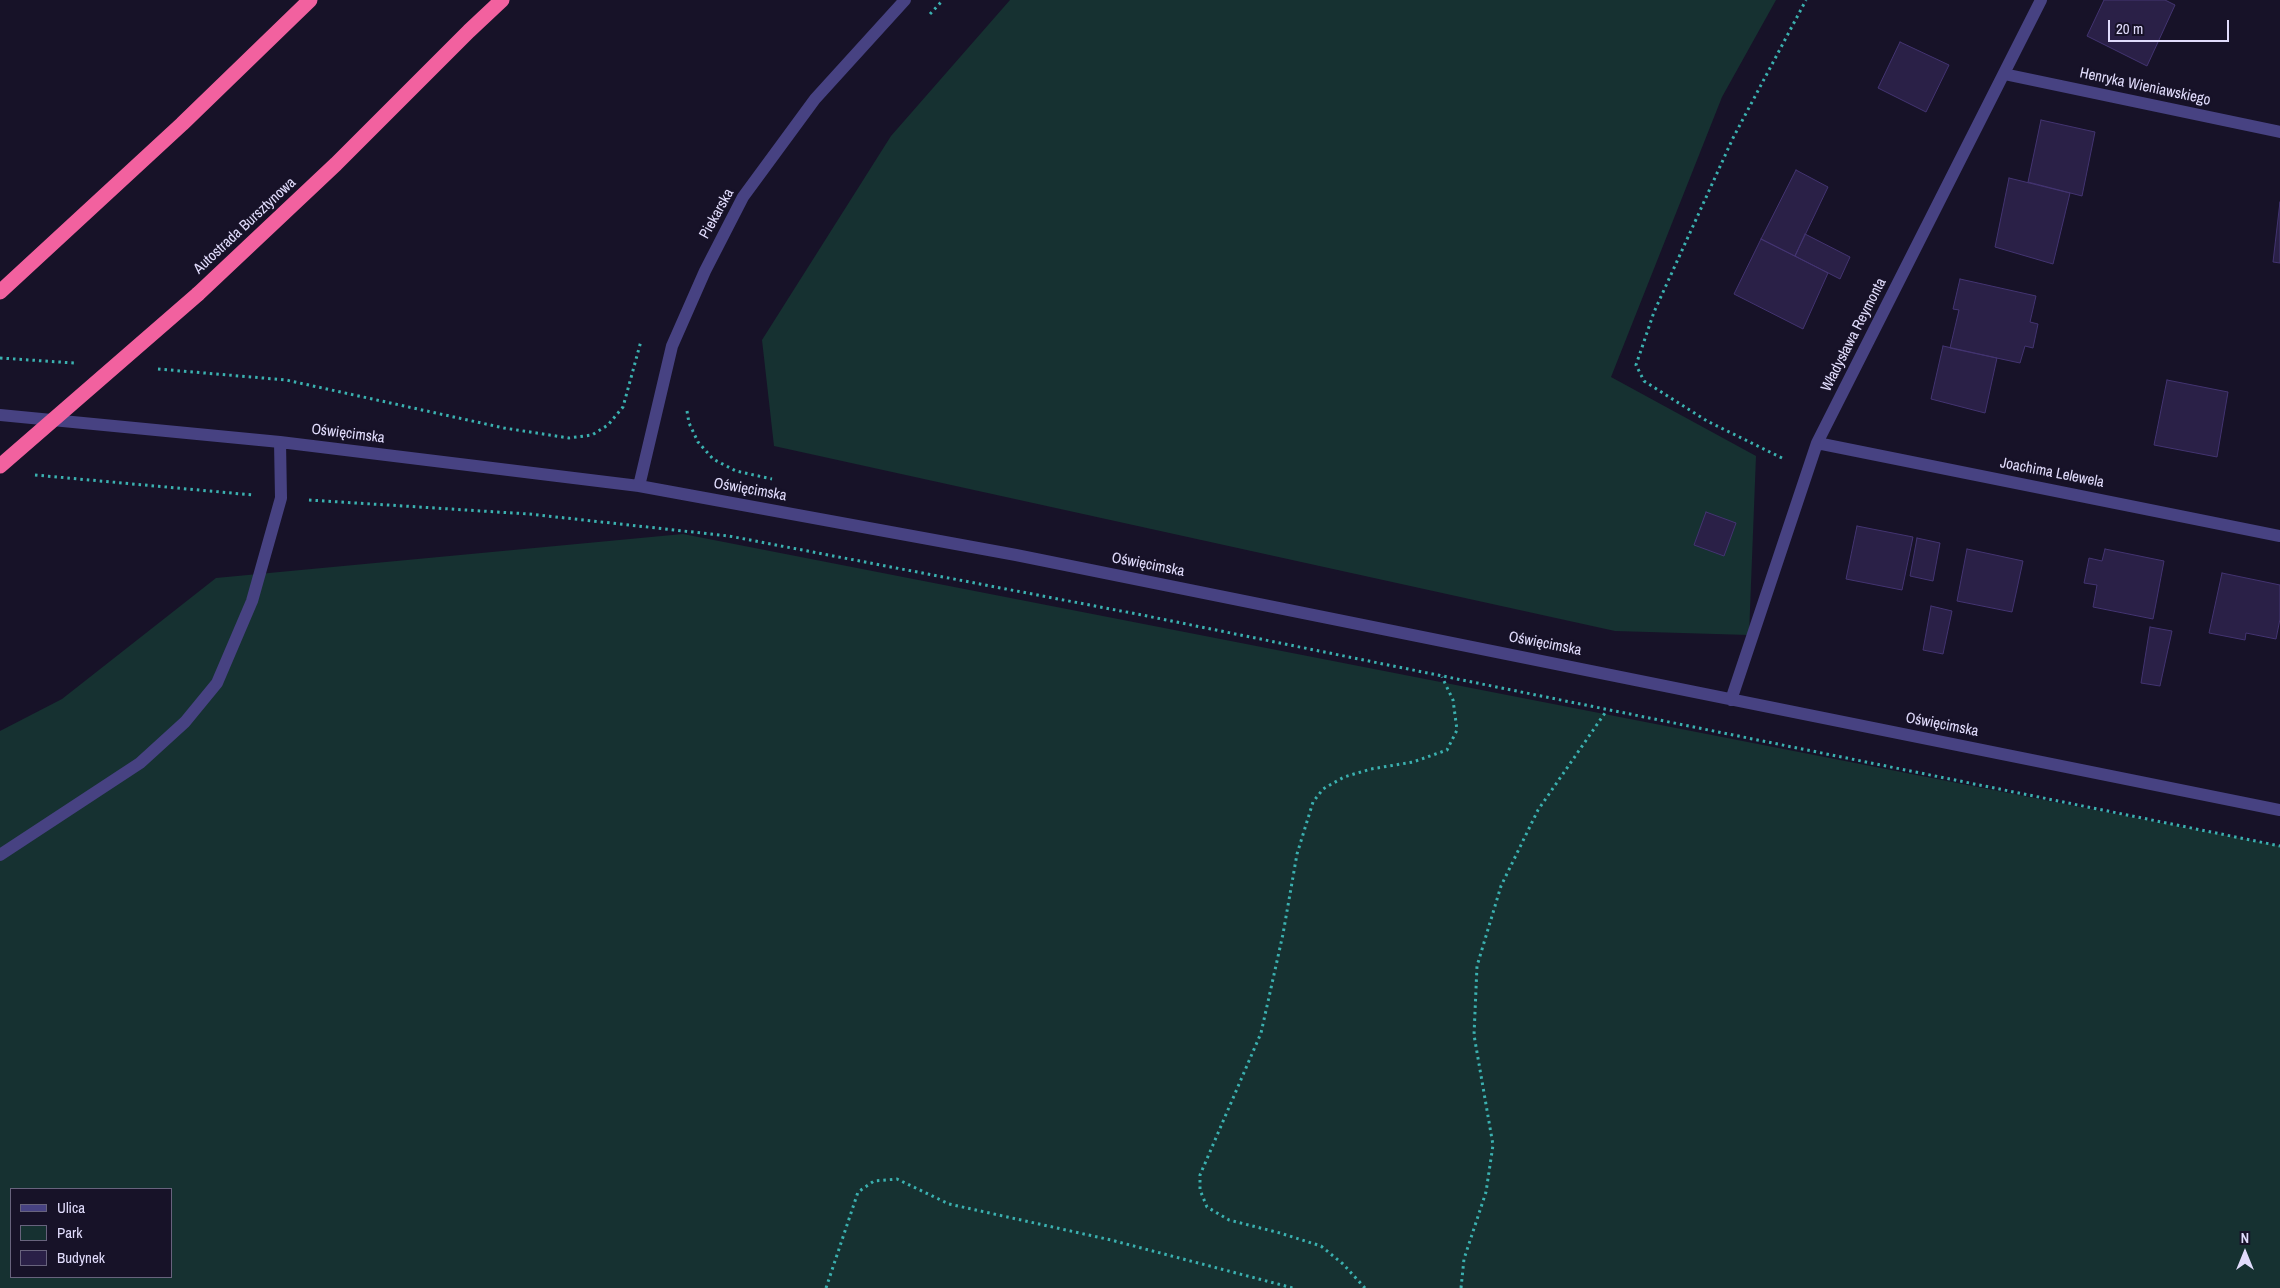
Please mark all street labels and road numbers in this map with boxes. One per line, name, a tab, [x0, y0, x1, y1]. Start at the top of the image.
street label: Henryka Wieniawskiego	[2078, 64, 2212, 110]
street label: Autostrada Bursztynowa	[190, 174, 300, 278]
street label: Piekarska	[696, 186, 738, 242]
street label: Władysława Reymonta	[1818, 275, 1890, 395]
street label: Oświęcimska	[310, 421, 386, 447]
street label: Joachima Lelewela	[1999, 454, 2105, 492]
street label: Oświęcimska	[712, 475, 788, 505]
street label: Oświęcimska	[1110, 549, 1186, 581]
street label: Oświęcimska	[1507, 628, 1583, 660]
street label: Oświęcimska	[1904, 709, 1980, 741]

